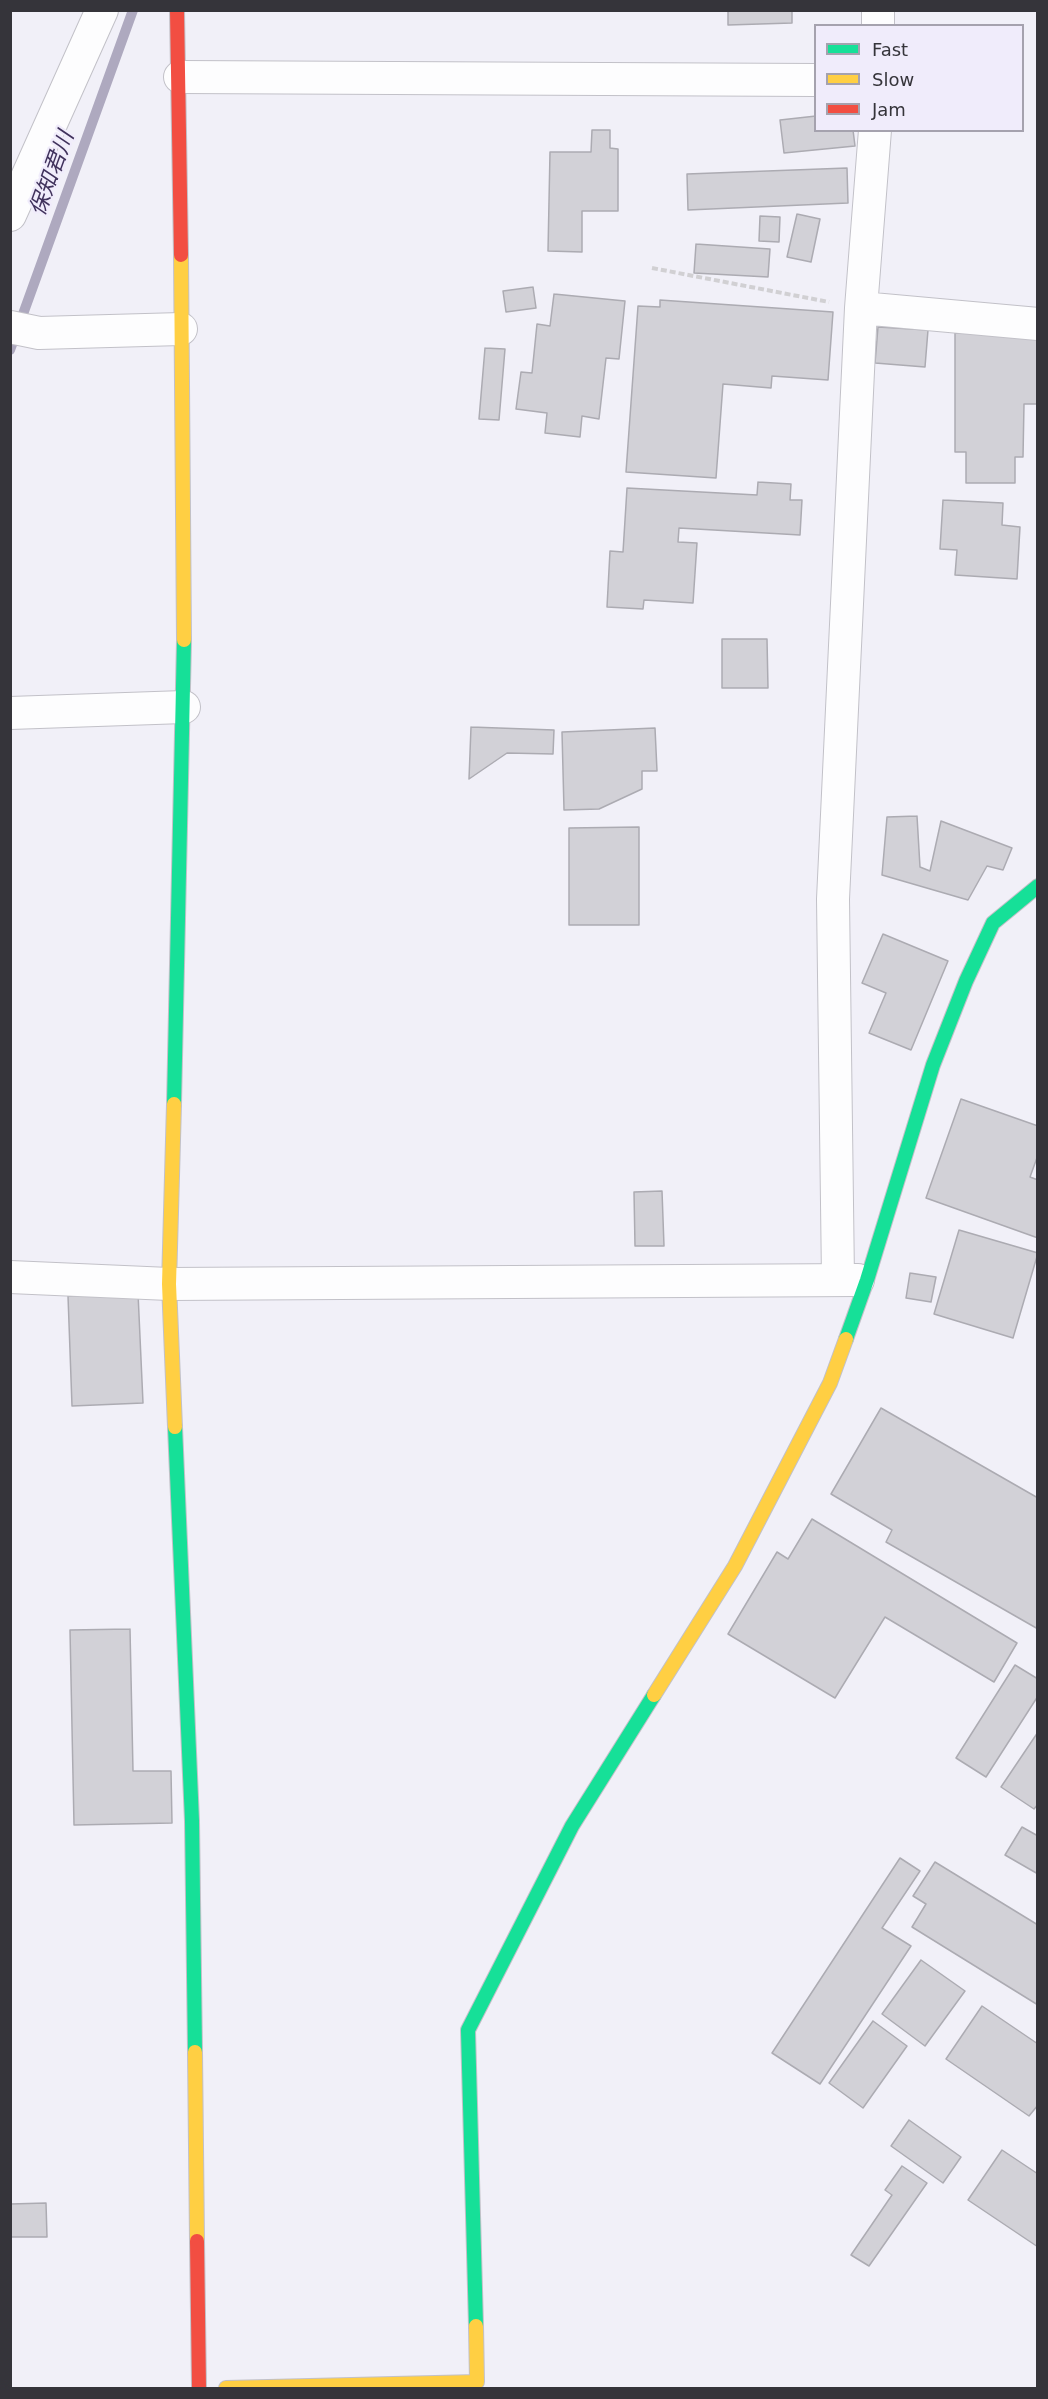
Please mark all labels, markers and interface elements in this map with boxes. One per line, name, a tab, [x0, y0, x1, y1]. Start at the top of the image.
legend	[814, 24, 1024, 132]
text: Fast	[872, 39, 908, 60]
text: Slow	[872, 69, 914, 90]
text: Jam	[872, 99, 906, 120]
water label: 保知君川	[26, 128, 80, 220]

